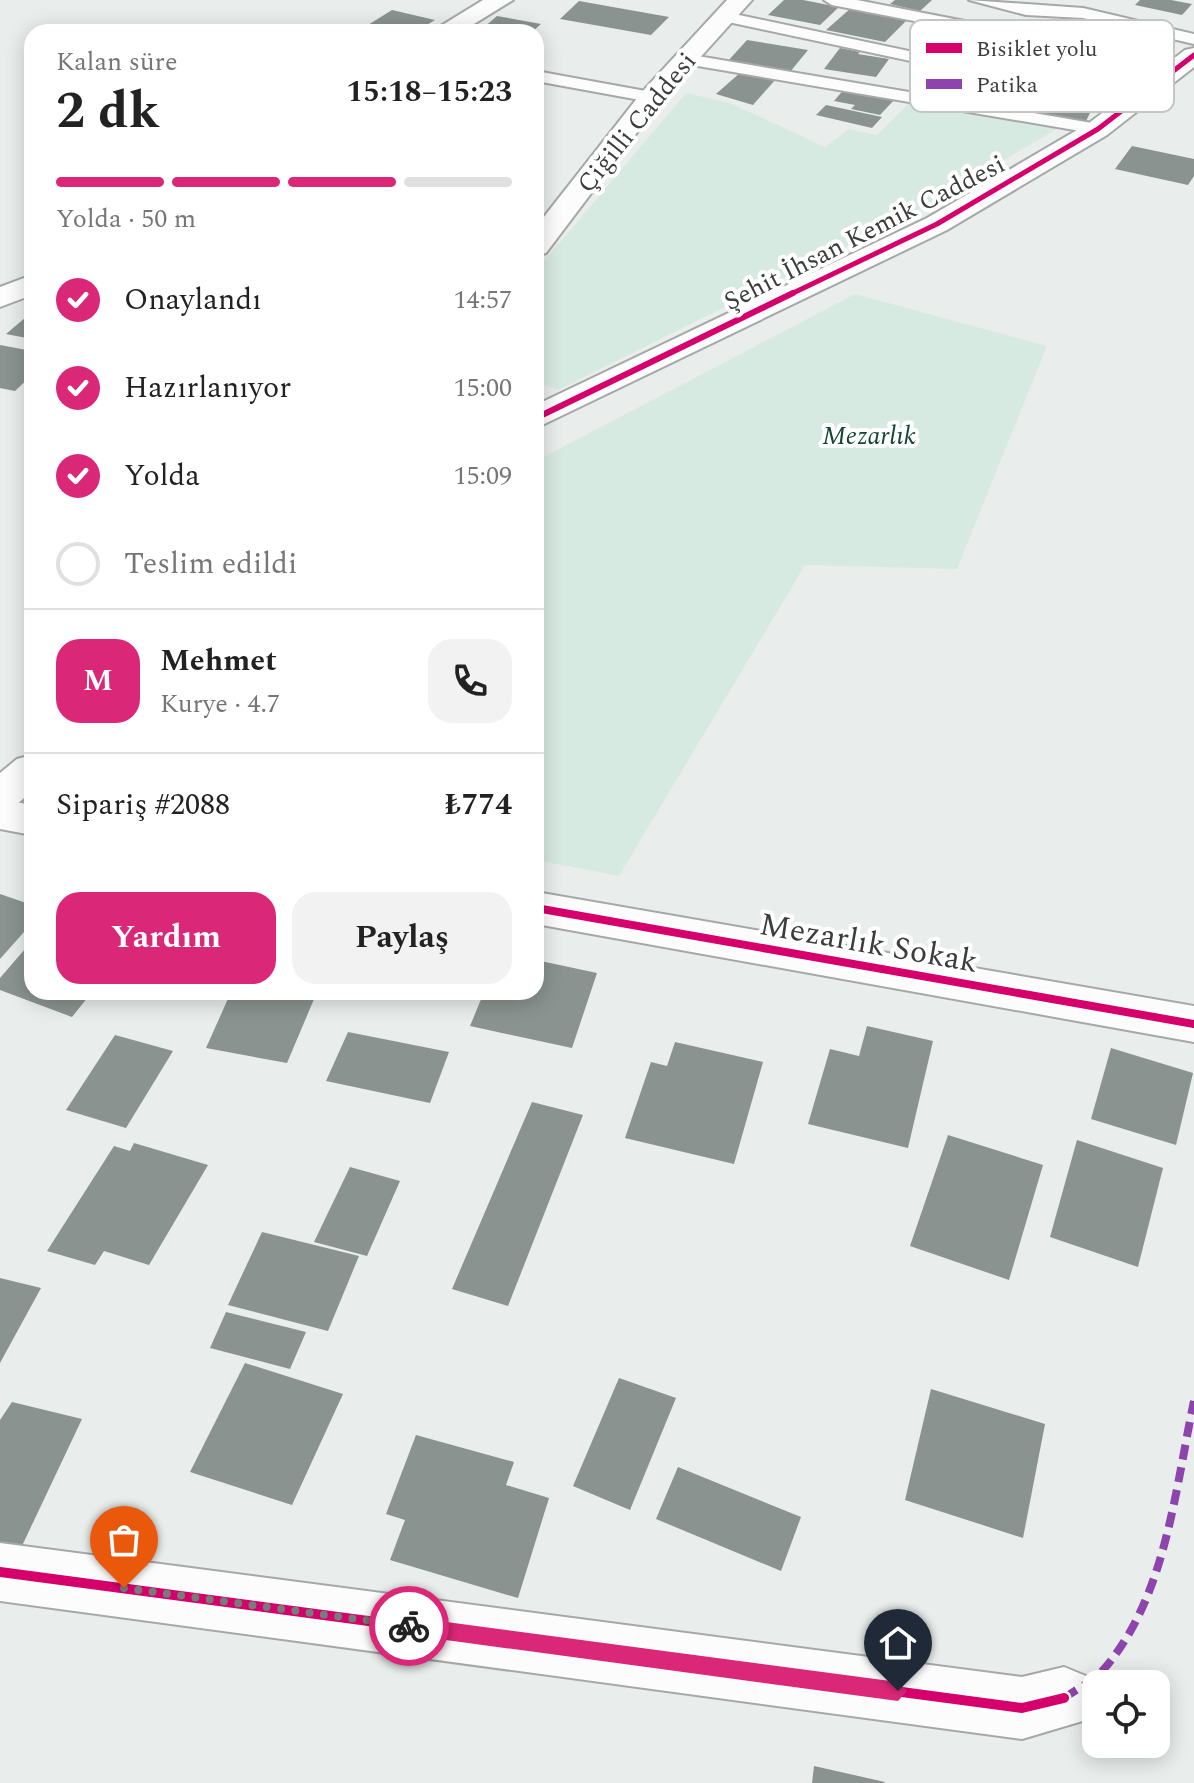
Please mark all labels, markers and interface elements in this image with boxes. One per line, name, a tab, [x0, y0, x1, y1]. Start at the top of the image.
legend	[910, 20, 1174, 112]
text: Bisiklet yolu	[976, 33, 1097, 66]
text: Kalan süre	[56, 42, 177, 82]
street label: Çiğilli Caddesi	[567, 43, 706, 202]
text: 15:18–15:23	[346, 69, 512, 115]
text: Patika	[976, 69, 1038, 102]
text: 2 dk	[56, 72, 160, 151]
street label: Şehit İhsan Kemik Caddesi	[717, 144, 1012, 321]
text: Yolda · 50 m	[56, 199, 196, 239]
text: Onaylandı	[124, 277, 262, 323]
icon: check	[56, 278, 100, 322]
text: 14:57	[453, 280, 512, 320]
text: Hazırlanıyor	[124, 365, 291, 411]
icon: check	[56, 366, 100, 410]
text: 15:00	[453, 368, 512, 408]
park label: Mezarlık	[822, 416, 916, 456]
text: Yolda	[124, 453, 200, 499]
icon: check	[56, 454, 100, 498]
text: 15:09	[453, 456, 512, 496]
text: Teslim edildi	[124, 541, 297, 587]
text: Mehmet	[160, 638, 277, 684]
button: phone	[428, 639, 512, 723]
text: M	[83, 658, 113, 704]
text: Kurye · 4.7	[160, 684, 280, 724]
text: Sipariş #2088	[56, 782, 230, 828]
text: ₺774	[445, 782, 512, 828]
button: Yardım	[56, 892, 276, 984]
button: Paylaş	[292, 892, 512, 984]
street label: Mezarlık Sokak	[756, 900, 982, 987]
pin	[90, 1506, 158, 1588]
icon: bag	[102, 1518, 146, 1562]
courier	[369, 1586, 449, 1666]
icon: bike	[387, 1604, 431, 1648]
pin	[864, 1609, 932, 1691]
icon: home	[876, 1621, 920, 1665]
map controls	[1082, 1670, 1170, 1758]
button: locate	[1082, 1670, 1170, 1758]

